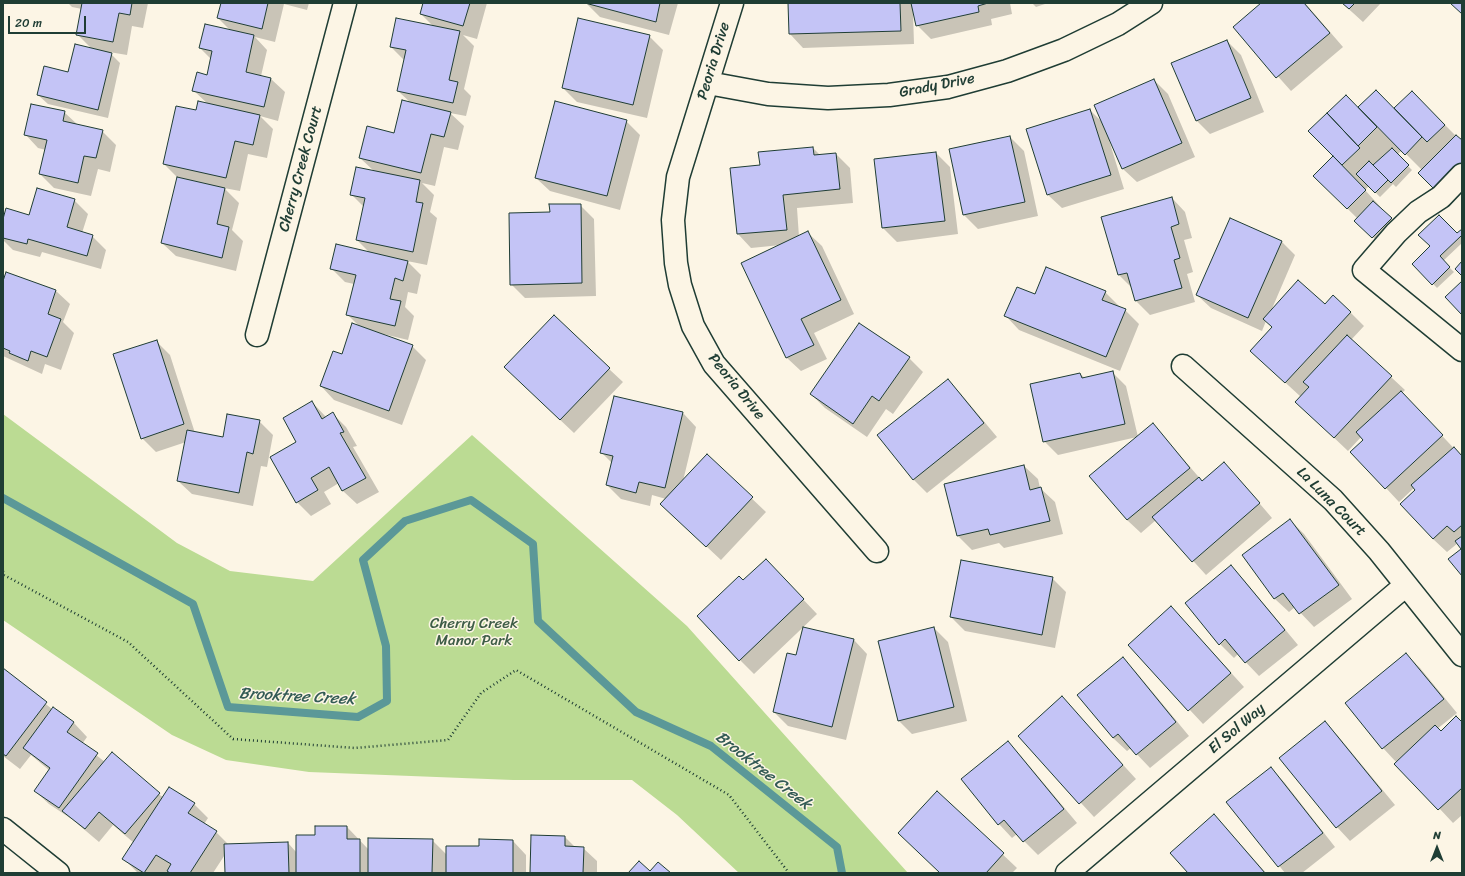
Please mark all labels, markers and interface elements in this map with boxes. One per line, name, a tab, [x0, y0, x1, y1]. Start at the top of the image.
scale bar	[10, 8, 88, 34]
text: 20 m	[15, 12, 42, 34]
street label: Peoria Drive	[694, 20, 734, 102]
street label: Grady Drive	[898, 70, 976, 102]
street label: Cherry Creek Court	[276, 104, 326, 234]
street label: Peoria Drive	[704, 350, 768, 424]
street label: La Luna Court	[1293, 464, 1369, 540]
park label: Cherry Creek Manor Park	[430, 615, 518, 650]
water label: Brooktree Creek	[239, 684, 355, 710]
street label: El Sol Way	[1205, 700, 1269, 758]
water label: Brooktree Creek	[711, 728, 815, 814]
text: N	[1433, 826, 1441, 845]
north arrow	[1417, 828, 1457, 868]

